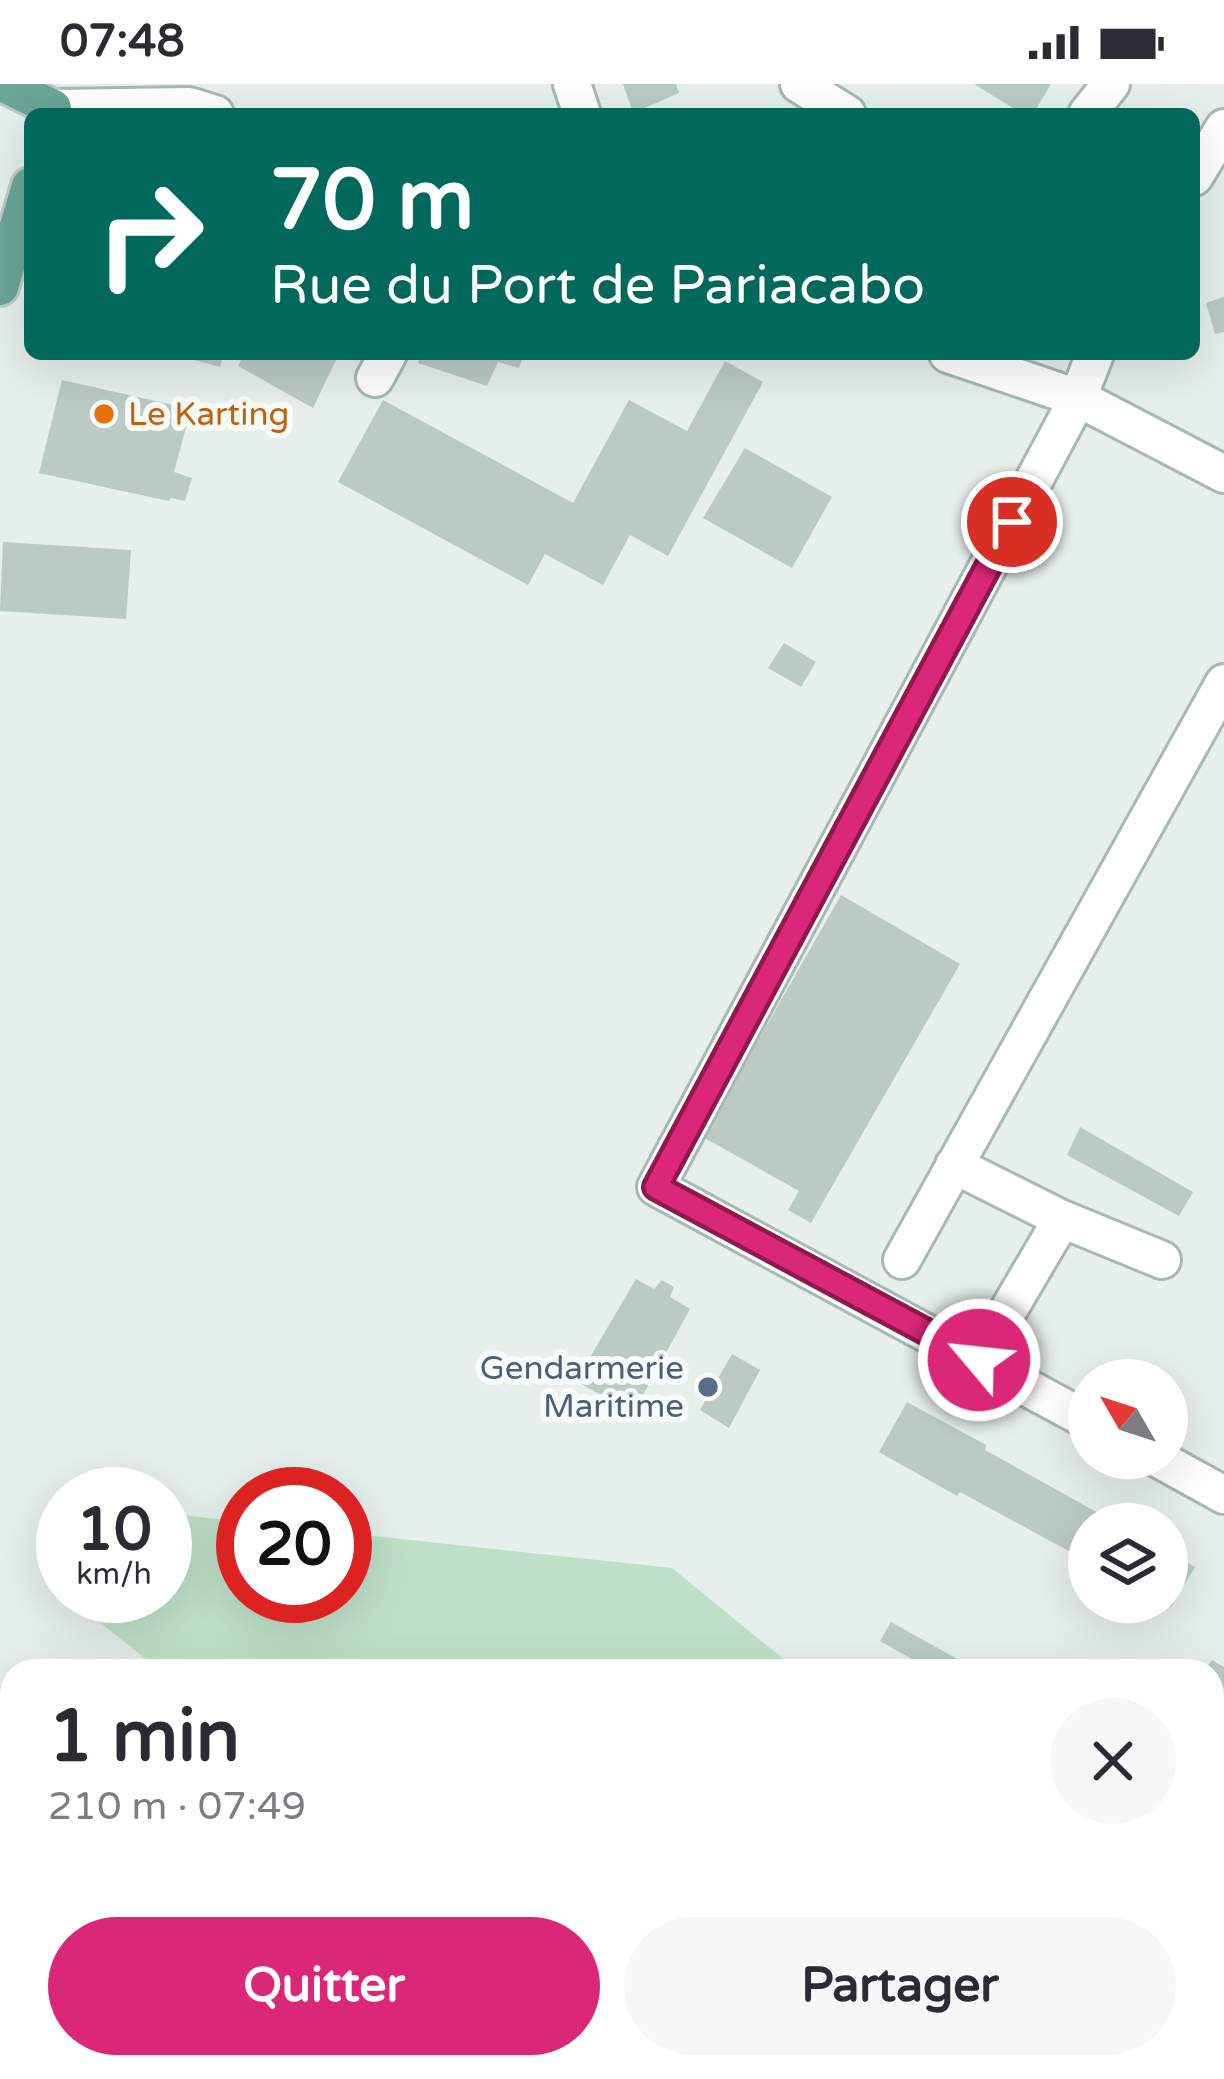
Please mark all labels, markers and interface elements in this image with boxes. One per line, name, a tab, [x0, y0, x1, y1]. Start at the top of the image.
text: 07:48	[60, 15, 185, 69]
text: 70 m	[270, 151, 474, 252]
icon: right	[72, 156, 228, 312]
text: Rue du Port de Pariacabo	[270, 253, 925, 318]
place label: Le Karting	[128, 395, 289, 434]
marker: Le Karting	[91, 401, 117, 427]
pin	[961, 471, 1063, 573]
icon: arrive	[979, 489, 1045, 555]
position arrow	[916, 1297, 1042, 1423]
place label: Gendarmerie Maritime	[480, 1349, 684, 1426]
north arrow	[1068, 1359, 1188, 1479]
map controls	[1068, 1359, 1188, 1623]
marker: Gendarmerie Maritime	[695, 1374, 721, 1400]
speed limit sign: 20	[216, 1467, 372, 1623]
text: 10	[76, 1494, 152, 1566]
button: layers	[1068, 1503, 1188, 1623]
text: km/h	[76, 1556, 152, 1593]
text: 1 min	[48, 1694, 240, 1781]
button: close	[1050, 1698, 1176, 1824]
text: 210 m · 07:49	[48, 1783, 306, 1830]
button: Quitter	[48, 1917, 600, 2055]
button: Partager	[624, 1917, 1176, 2055]

